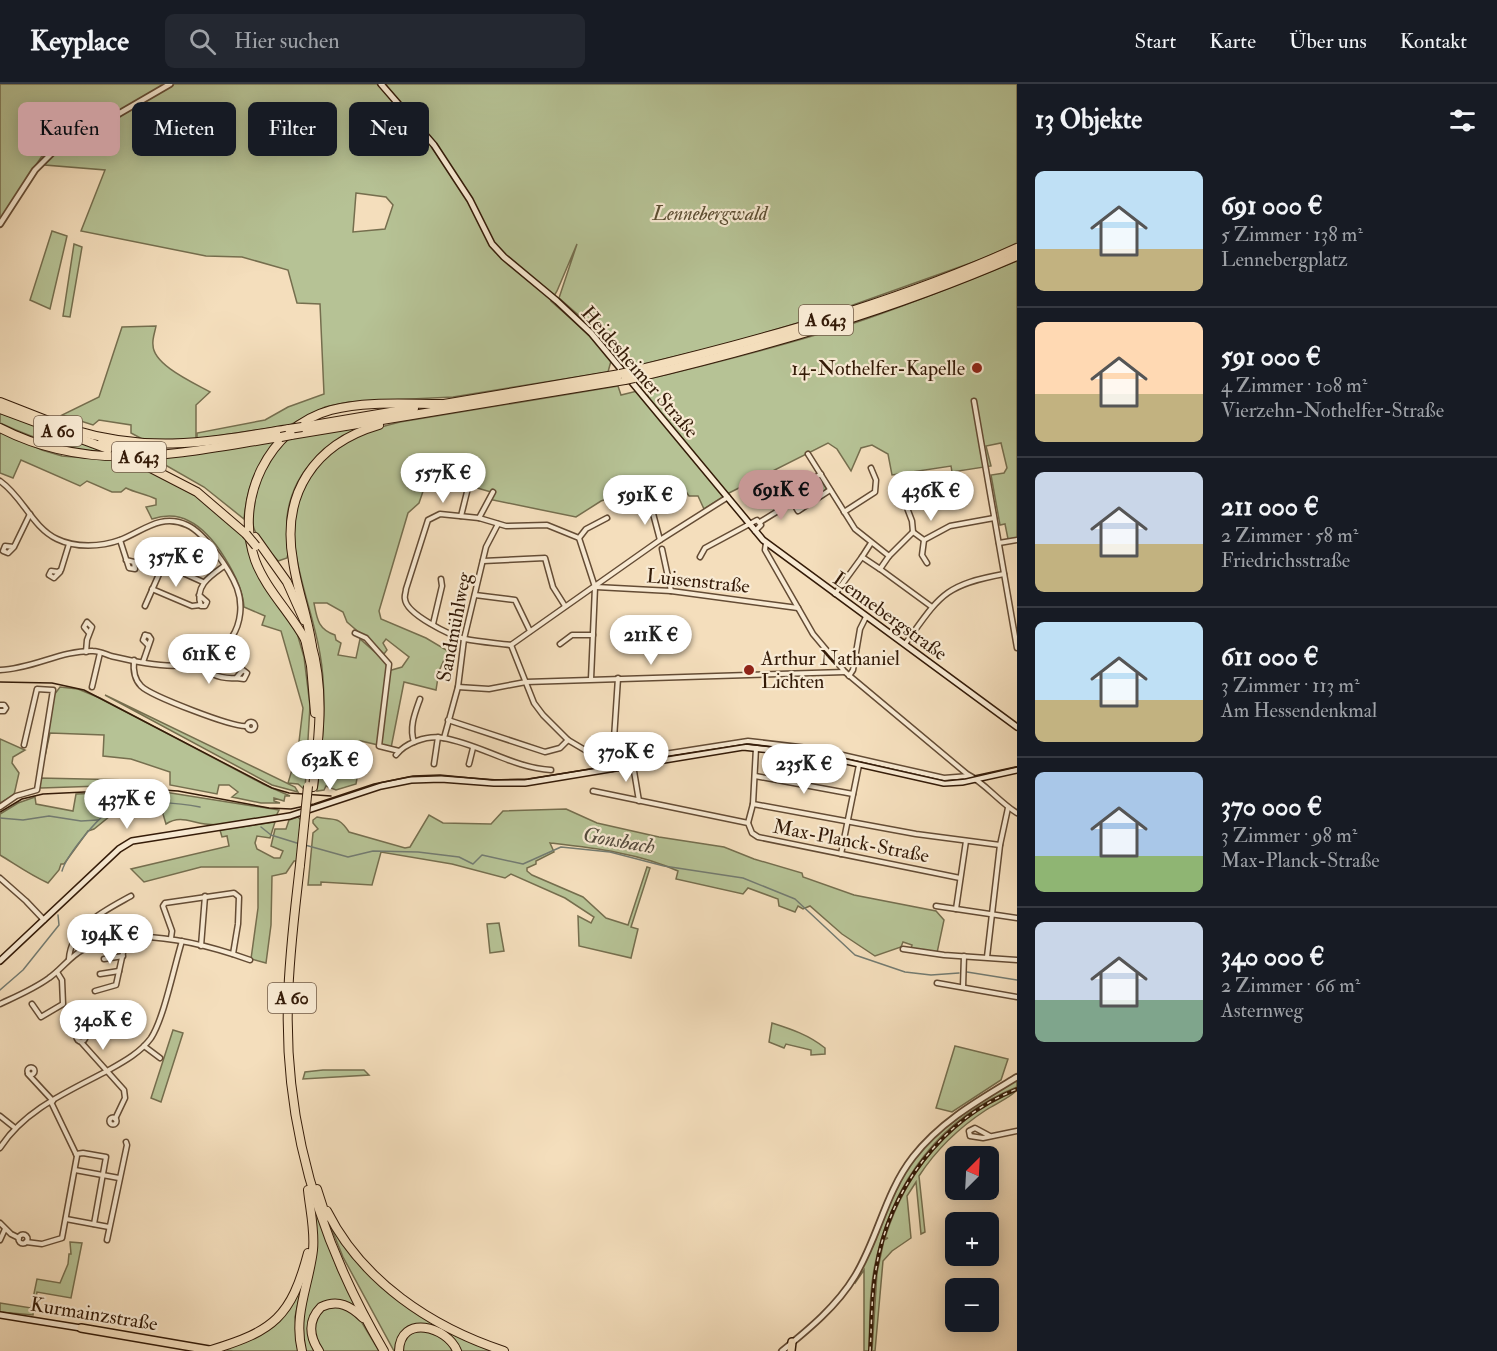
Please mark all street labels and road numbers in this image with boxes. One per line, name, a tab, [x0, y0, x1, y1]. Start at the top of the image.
street label: Heidesheimer Straße	[576, 301, 704, 443]
road number: A 643	[799, 305, 853, 335]
road number: A 60	[34, 416, 82, 446]
road number: A 643	[112, 442, 166, 472]
street label: Luisenstraße	[645, 563, 751, 599]
street label: Lennebergstraße	[828, 566, 952, 666]
street label: Sandmühlweg	[431, 569, 477, 684]
street label: Max-Planck-Straße	[771, 814, 931, 868]
road number: A 60	[268, 983, 316, 1013]
street label: Kurmainzstraße	[29, 1292, 159, 1336]

